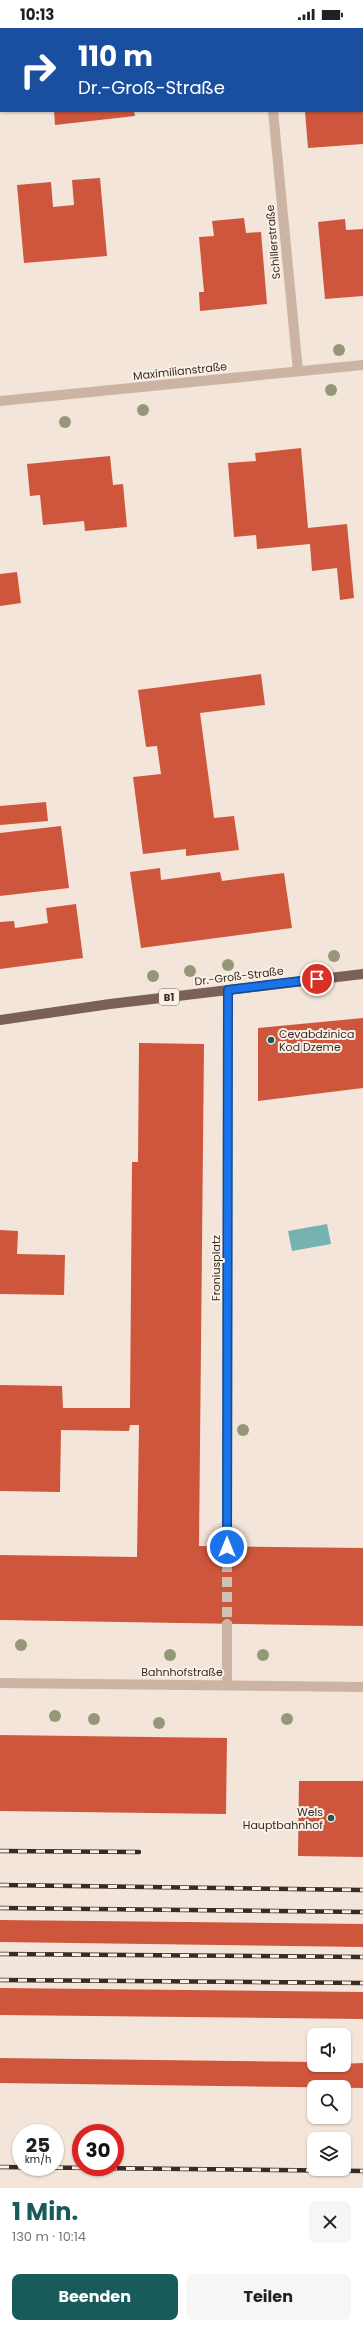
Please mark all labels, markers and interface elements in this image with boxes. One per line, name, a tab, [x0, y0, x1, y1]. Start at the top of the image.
text: 10:13	[20, 4, 54, 25]
text: 110 m	[78, 37, 153, 76]
icon: right	[12, 44, 64, 96]
text: Dr.-Groß-Straße	[78, 75, 225, 100]
street label: Schillerstraße	[262, 204, 284, 280]
street label: Maximilianstraße	[132, 358, 228, 384]
pin	[300, 962, 334, 996]
street label: Dr.-Groß-Straße	[193, 963, 285, 989]
icon: arrive	[306, 968, 328, 990]
road number: B1	[159, 989, 179, 1005]
place label: Cevabdzinica Kod Dzeme	[279, 1026, 354, 1055]
marker: Cevabdzinica Kod Dzeme	[266, 1035, 276, 1045]
street label: Froniusplatz	[208, 1235, 224, 1301]
position arrow	[206, 1526, 248, 1568]
street label: Bahnhofstraße	[141, 1664, 223, 1680]
place label: Wels Hauptbahnhof	[243, 1804, 323, 1833]
marker: Wels Hauptbahnhof	[326, 1813, 336, 1823]
map controls	[307, 2028, 351, 2176]
button: sound	[307, 2028, 351, 2072]
button: search	[307, 2080, 351, 2124]
speed limit sign: 30	[72, 2124, 124, 2176]
text: 25	[26, 2131, 50, 2159]
button: layers	[307, 2132, 351, 2176]
text: km/h	[25, 2152, 51, 2167]
text: 1 Min.	[12, 2195, 78, 2228]
button: close	[309, 2201, 351, 2243]
text: 130 m · 10:14	[12, 2227, 86, 2246]
button: Beenden	[12, 2274, 178, 2320]
button: Teilen	[186, 2274, 351, 2320]

